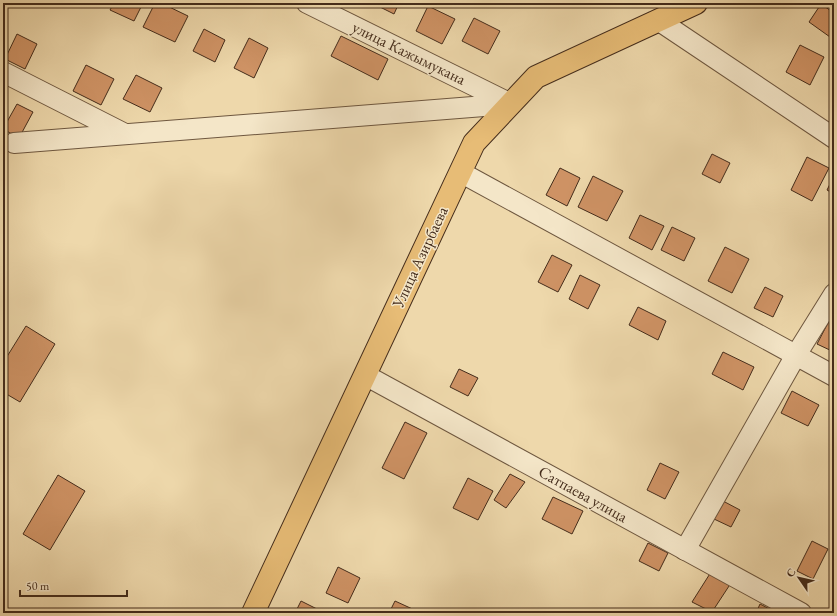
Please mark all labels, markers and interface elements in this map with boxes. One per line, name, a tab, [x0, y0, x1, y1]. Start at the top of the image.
street label: улица Кажымукана	[349, 16, 470, 90]
street label: Улица Азирбаева	[387, 202, 453, 312]
street label: Сатпаева улица	[535, 461, 632, 527]
north arrow	[779, 558, 819, 598]
text: С	[783, 565, 799, 580]
scale bar	[20, 572, 127, 598]
text: 50 m	[26, 578, 50, 594]

